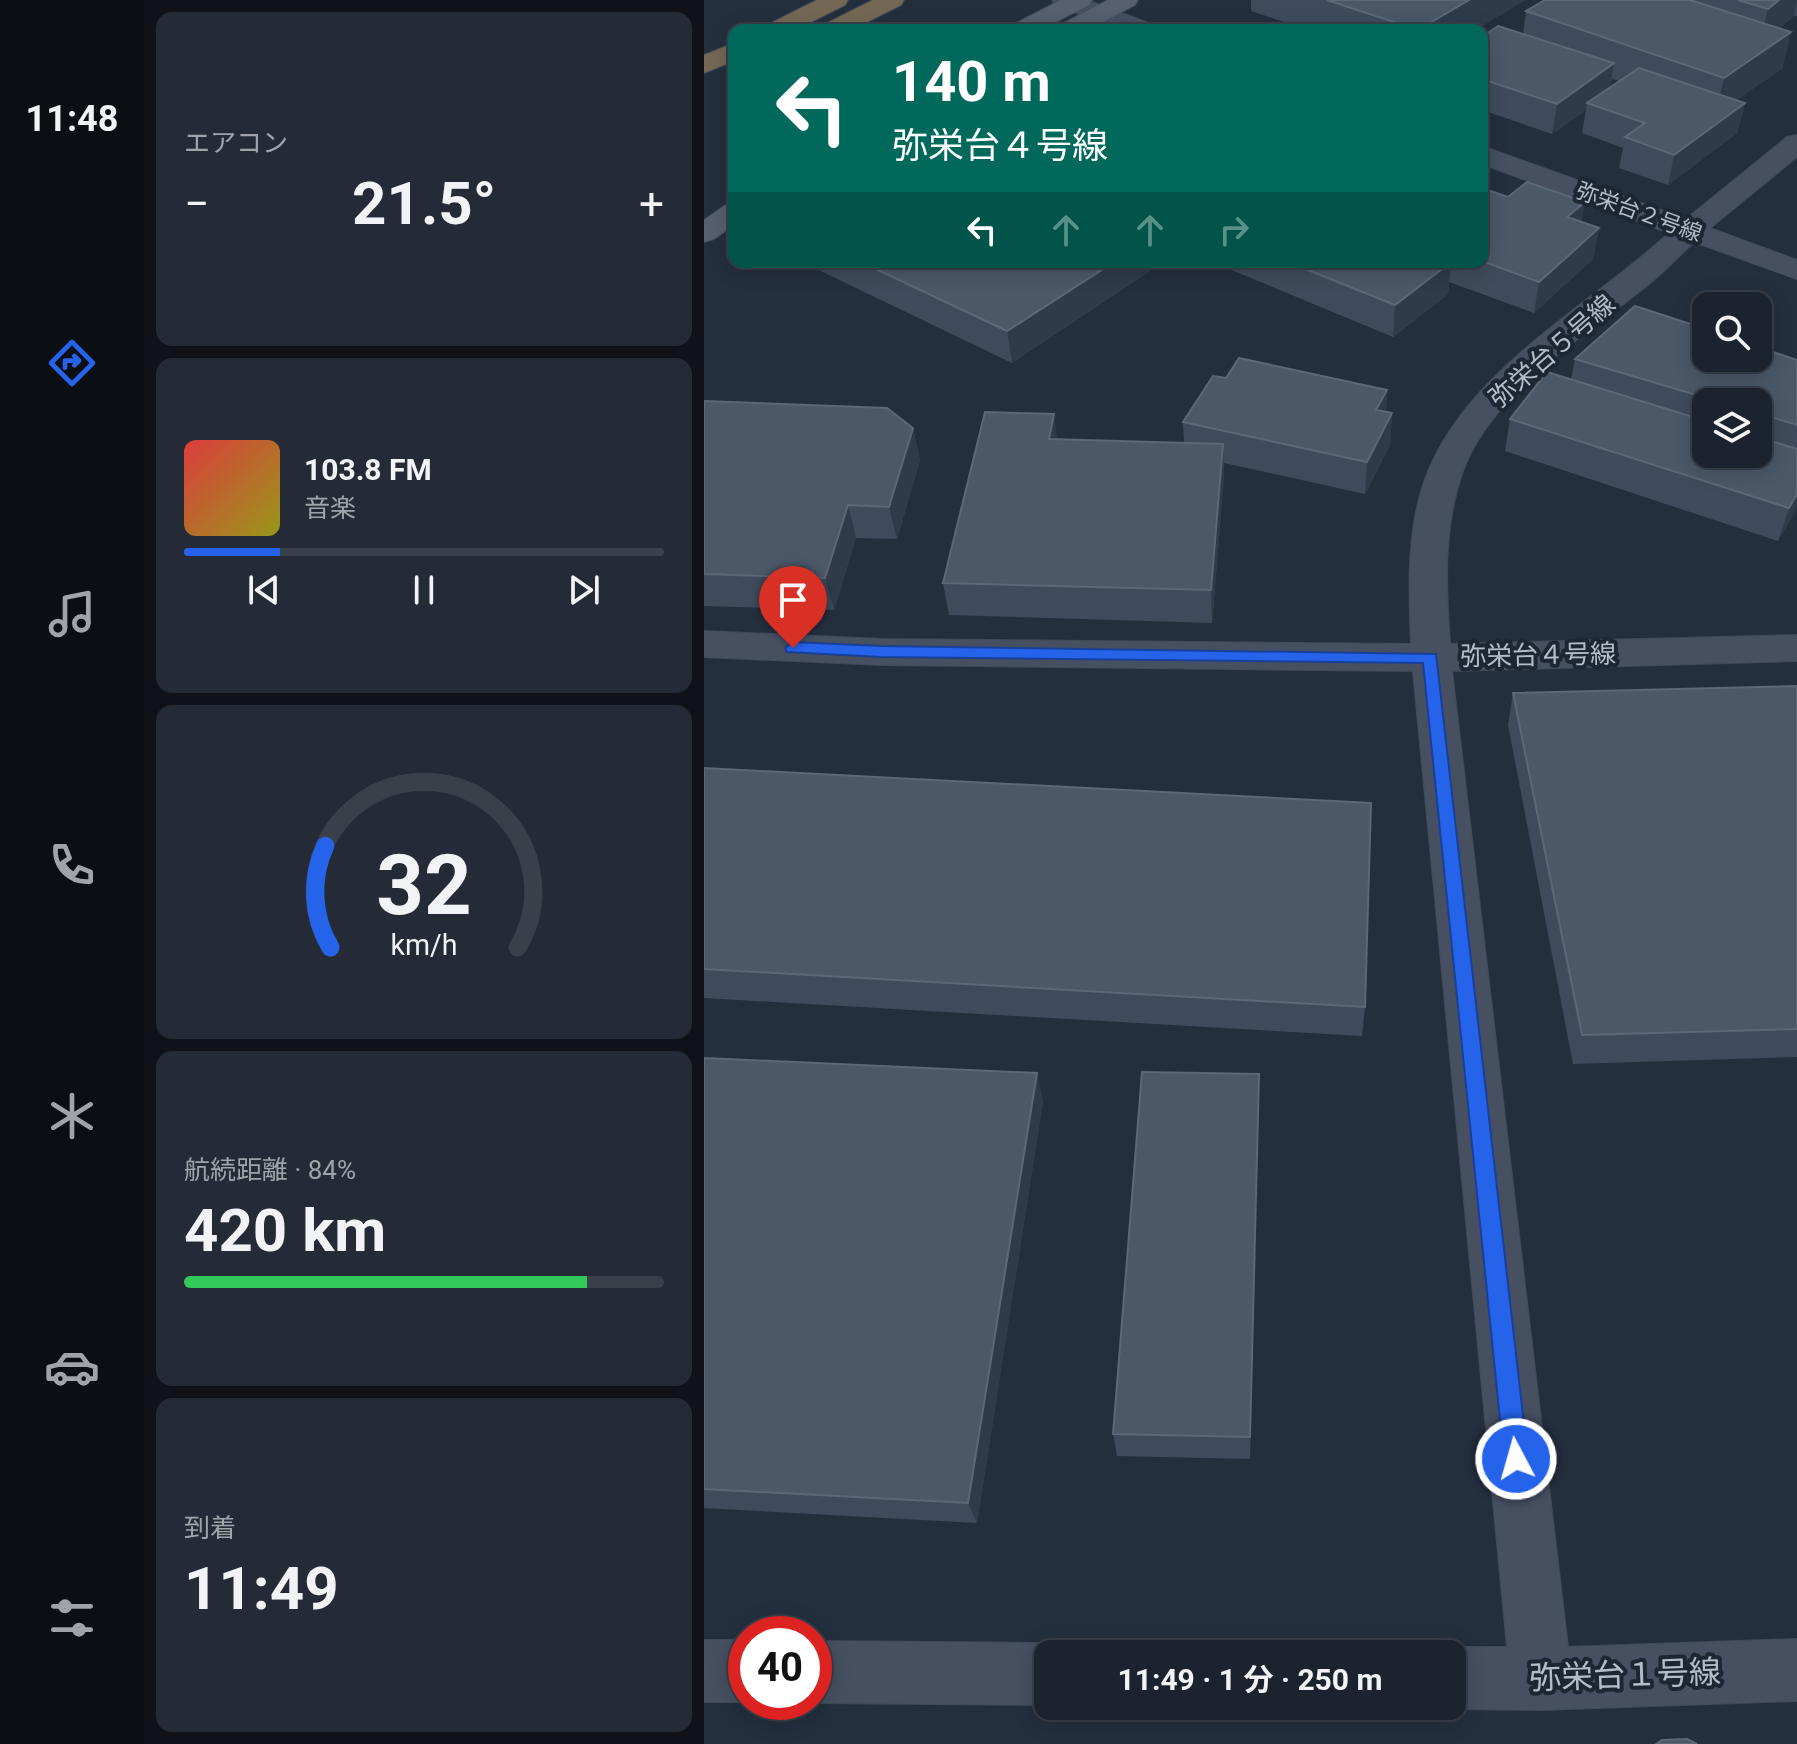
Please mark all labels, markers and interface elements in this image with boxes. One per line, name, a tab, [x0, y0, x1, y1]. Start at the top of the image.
text: 140 m	[892, 49, 1051, 115]
icon: left	[760, 56, 864, 160]
text: 11:48	[26, 98, 118, 140]
text: 弥栄台４号線	[892, 125, 1108, 167]
text: エアコン	[184, 128, 288, 158]
text: 21.5°	[352, 168, 496, 239]
text: −	[184, 178, 209, 230]
text: +	[639, 178, 664, 230]
street label: 弥栄台２号線	[1573, 178, 1705, 246]
icon: left	[960, 208, 1004, 252]
icon: ahead	[1044, 208, 1088, 252]
icon: ahead	[1128, 208, 1172, 252]
icon: right	[1212, 208, 1256, 252]
street label: 弥栄台５号線	[1483, 289, 1621, 413]
map controls	[1692, 292, 1772, 468]
button: search	[1692, 292, 1772, 372]
icon: directions	[44, 335, 100, 391]
button: layers	[1692, 388, 1772, 468]
text: 103.8 FM	[304, 452, 432, 487]
text: 音楽	[304, 493, 356, 523]
pin	[759, 566, 827, 648]
icon: previous	[242, 568, 286, 612]
icon: pause	[402, 568, 446, 612]
icon: next	[562, 568, 606, 612]
icon: arrive	[771, 578, 815, 622]
icon: music	[44, 586, 100, 642]
street label: 弥栄台４号線	[1460, 639, 1616, 671]
icon: phone	[44, 837, 100, 893]
text: 32	[376, 837, 472, 934]
text: km/h	[390, 928, 458, 962]
icon: climate	[44, 1088, 100, 1144]
text: 航続距離 · 84%	[184, 1155, 356, 1185]
text: 420 km	[184, 1195, 386, 1266]
icon: car	[44, 1339, 100, 1395]
position arrow	[1474, 1417, 1558, 1501]
text: 到着	[184, 1513, 236, 1543]
text: 11:49	[184, 1553, 339, 1624]
icon: filters	[44, 1590, 100, 1646]
speed limit sign: 40	[728, 1616, 832, 1720]
street label: 弥栄台１号線	[1528, 1653, 1722, 1697]
text: 11:49 · 1 分 · 250 m	[1118, 1662, 1382, 1697]

